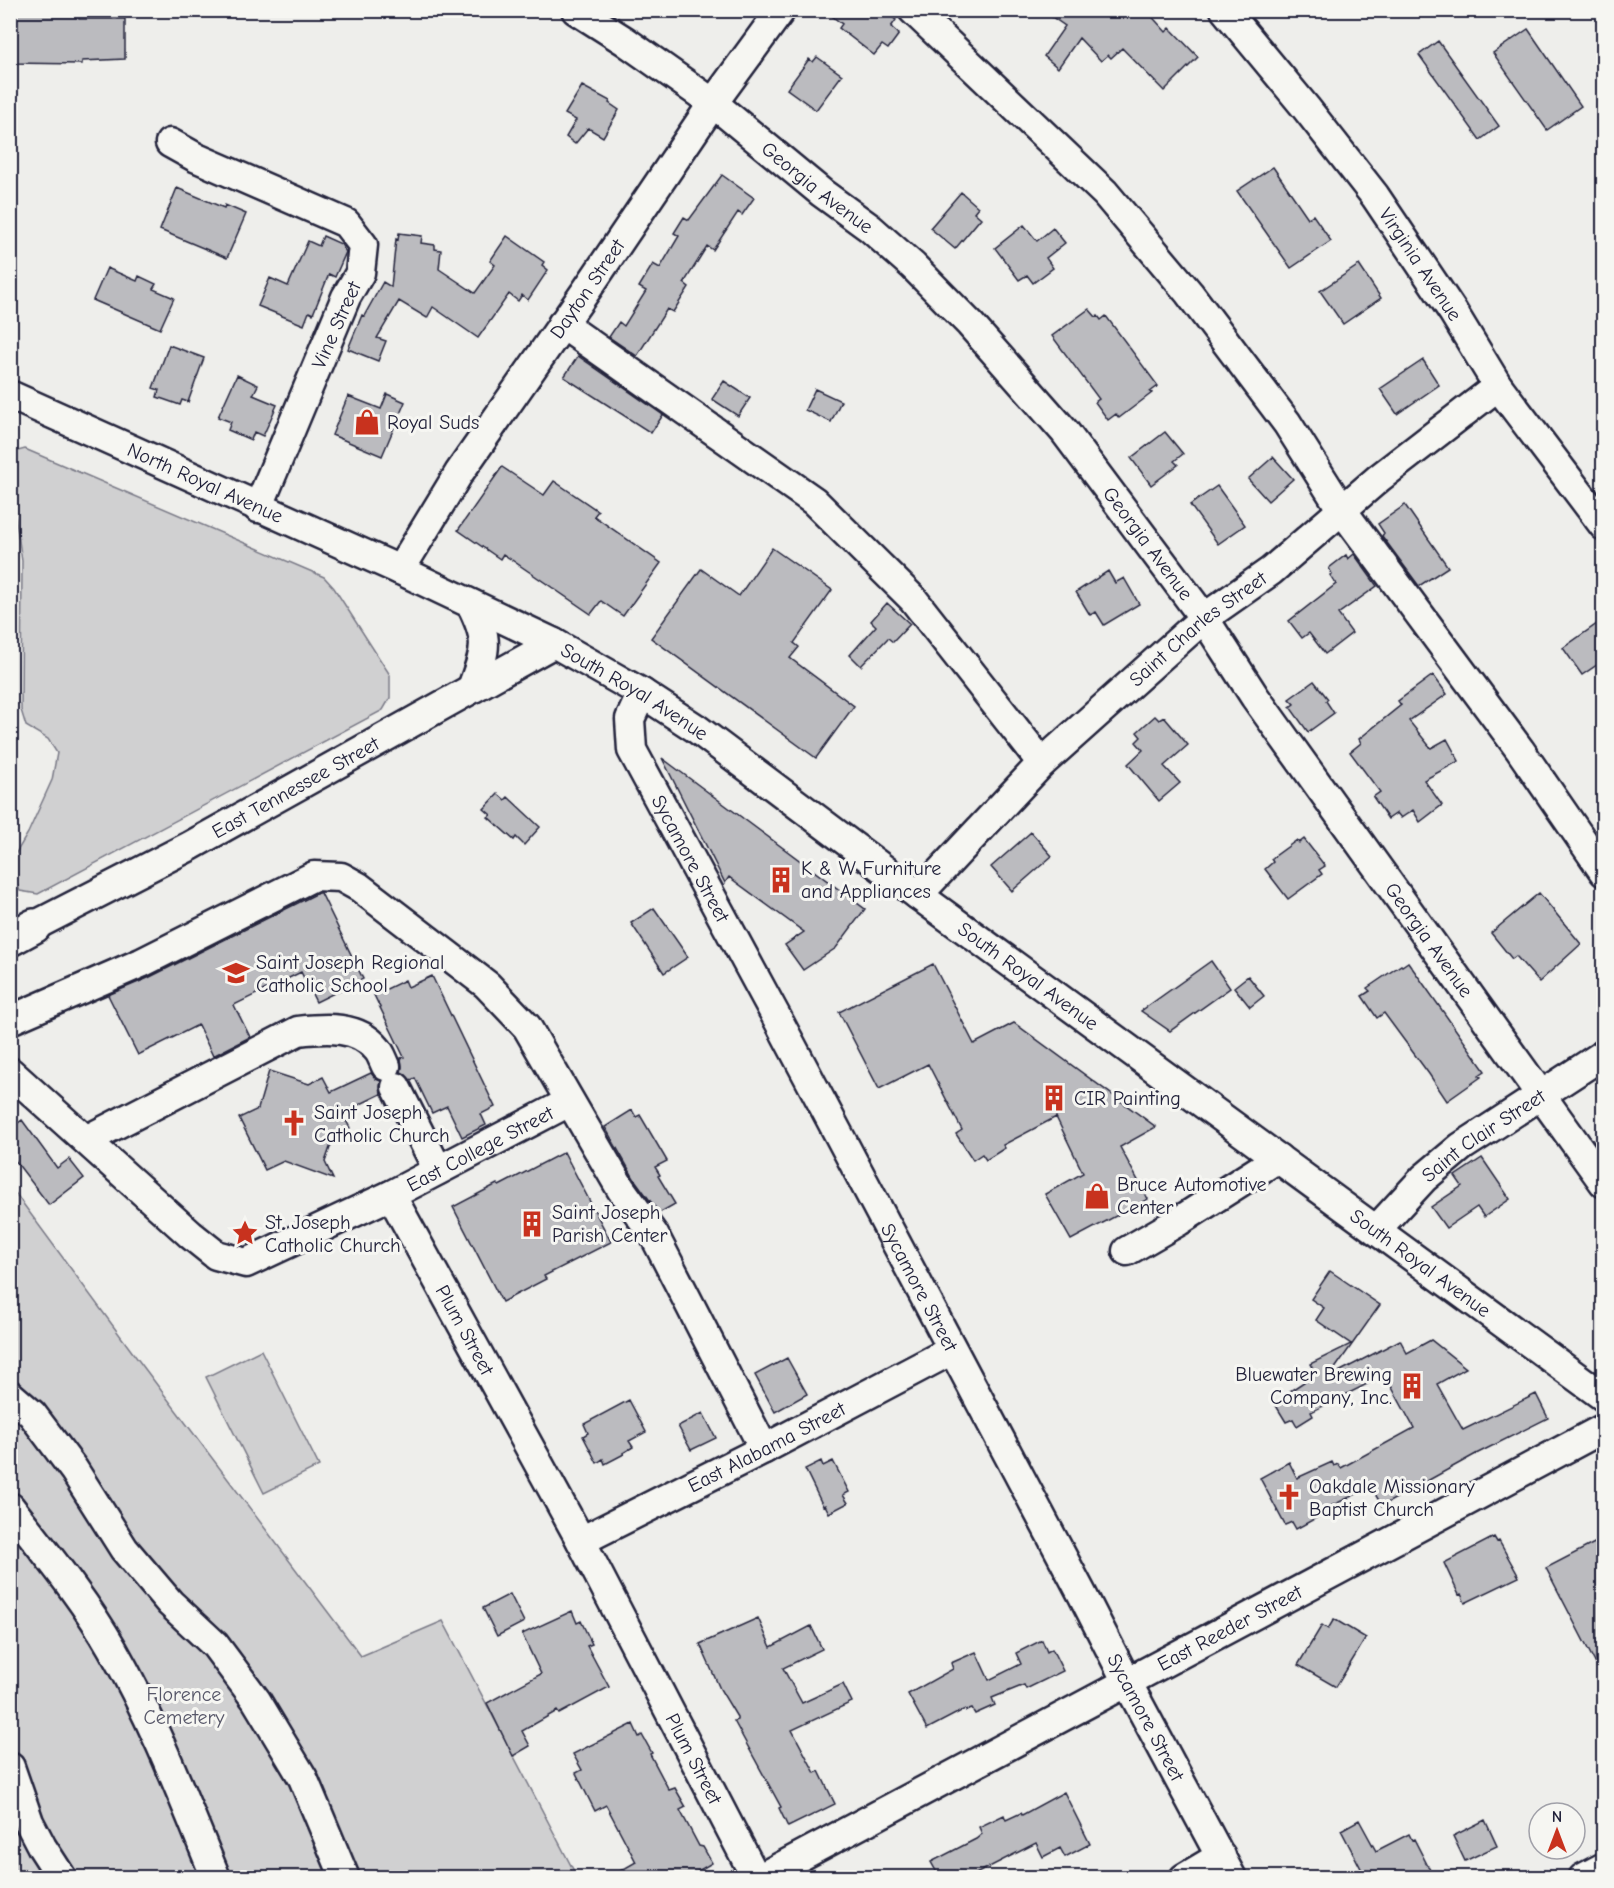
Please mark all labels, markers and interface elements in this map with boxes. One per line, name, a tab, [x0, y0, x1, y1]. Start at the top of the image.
street label: Georgia Avenue	[757, 137, 878, 238]
street label: Virginia Avenue	[1374, 203, 1467, 325]
street label: Dayton Street	[545, 234, 630, 343]
street label: Vine Street	[307, 277, 366, 372]
shop icon: Royal Suds	[352, 407, 382, 437]
place label: Royal Suds	[387, 411, 479, 434]
street label: North Royal Avenue	[124, 438, 286, 528]
street label: Georgia Avenue	[1098, 483, 1198, 605]
street label: Saint Charles Street	[1125, 566, 1272, 691]
street label: South Royal Avenue	[557, 638, 713, 745]
street label: East Tennessee Street	[208, 731, 384, 843]
street label: Sycamore Street	[647, 791, 735, 927]
place label: K & W Furniture and Appliances	[801, 857, 941, 903]
building icon: K & W Furniture and Appliances	[766, 865, 796, 895]
street label: Georgia Avenue	[1380, 878, 1478, 1002]
street label: South Royal Avenue	[953, 917, 1103, 1035]
place label: Saint Joseph Regional Catholic School	[256, 951, 444, 997]
school or university icon: Saint Joseph Regional Catholic School	[221, 958, 251, 988]
building icon: CIR Painting	[1039, 1083, 1069, 1113]
street label: Saint Clair Street	[1417, 1084, 1551, 1187]
place label: CIR Painting	[1074, 1087, 1181, 1110]
place label: Saint Joseph Catholic Church	[314, 1101, 450, 1147]
street label: East College Street	[403, 1101, 558, 1197]
church icon: Saint Joseph Catholic Church	[279, 1108, 309, 1138]
place label: Bruce Automotive Center	[1117, 1173, 1267, 1219]
shop icon: Bruce Automotive Center	[1082, 1181, 1112, 1211]
place label: Saint Joseph Parish Center	[552, 1201, 667, 1247]
street label: South Royal Avenue	[1346, 1204, 1495, 1322]
building icon: Saint Joseph Parish Center	[517, 1209, 547, 1239]
place label: St. Joseph Catholic Church	[265, 1211, 401, 1257]
place icon: St. Joseph Catholic Church	[230, 1218, 260, 1248]
street label: Sycamore Street	[876, 1220, 963, 1356]
street label: Plum Street	[431, 1281, 499, 1380]
place label: Bluewater Brewing Company, Inc.	[1235, 1363, 1392, 1409]
building icon: Bluewater Brewing Company, Inc.	[1397, 1371, 1427, 1401]
street label: East Alabama Street	[684, 1397, 851, 1497]
place label: Oakdale Missionary Baptist Church	[1309, 1475, 1475, 1521]
church icon: Oakdale Missionary Baptist Church	[1274, 1482, 1304, 1512]
street label: East Reeder Street	[1154, 1580, 1307, 1676]
street label: Sycamore Street	[1102, 1650, 1190, 1786]
park label: Florence Cemetery	[144, 1683, 225, 1729]
street label: Plum Street	[661, 1710, 727, 1809]
north arrow	[1527, 1801, 1587, 1861]
text: N	[1552, 1808, 1562, 1826]

